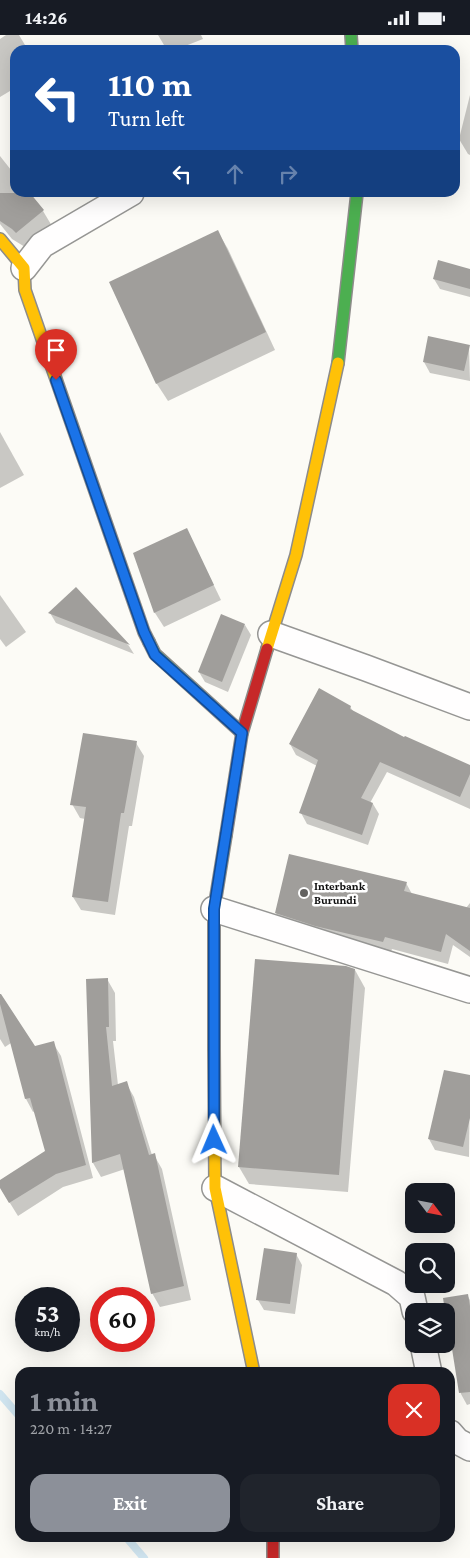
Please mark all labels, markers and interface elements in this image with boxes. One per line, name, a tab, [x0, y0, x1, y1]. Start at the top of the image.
text: 14:26	[25, 7, 68, 28]
icon: left	[25, 65, 90, 130]
text: 110 m	[108, 65, 192, 104]
text: Turn left	[108, 106, 185, 131]
icon: left	[168, 160, 196, 188]
icon: ahead	[221, 160, 249, 188]
icon: right	[274, 160, 302, 188]
pin	[35, 329, 77, 380]
icon: arrive	[42, 336, 70, 364]
place label: Interbank Burundi	[314, 879, 366, 907]
marker: Interbank Burundi	[298, 887, 310, 899]
position arrow	[187, 1113, 239, 1165]
north arrow	[405, 1183, 455, 1233]
map controls	[405, 1183, 455, 1353]
button: search	[405, 1243, 455, 1293]
speed limit sign: 60	[90, 1287, 155, 1352]
text: 53	[36, 1300, 59, 1327]
button: layers	[405, 1303, 455, 1353]
text: km/h	[35, 1325, 60, 1339]
text: 1 min	[30, 1384, 98, 1417]
button: close	[388, 1384, 440, 1436]
text: 220 m · 14:27	[30, 1420, 112, 1437]
button: Exit	[30, 1474, 230, 1532]
button: Share	[240, 1474, 440, 1532]

